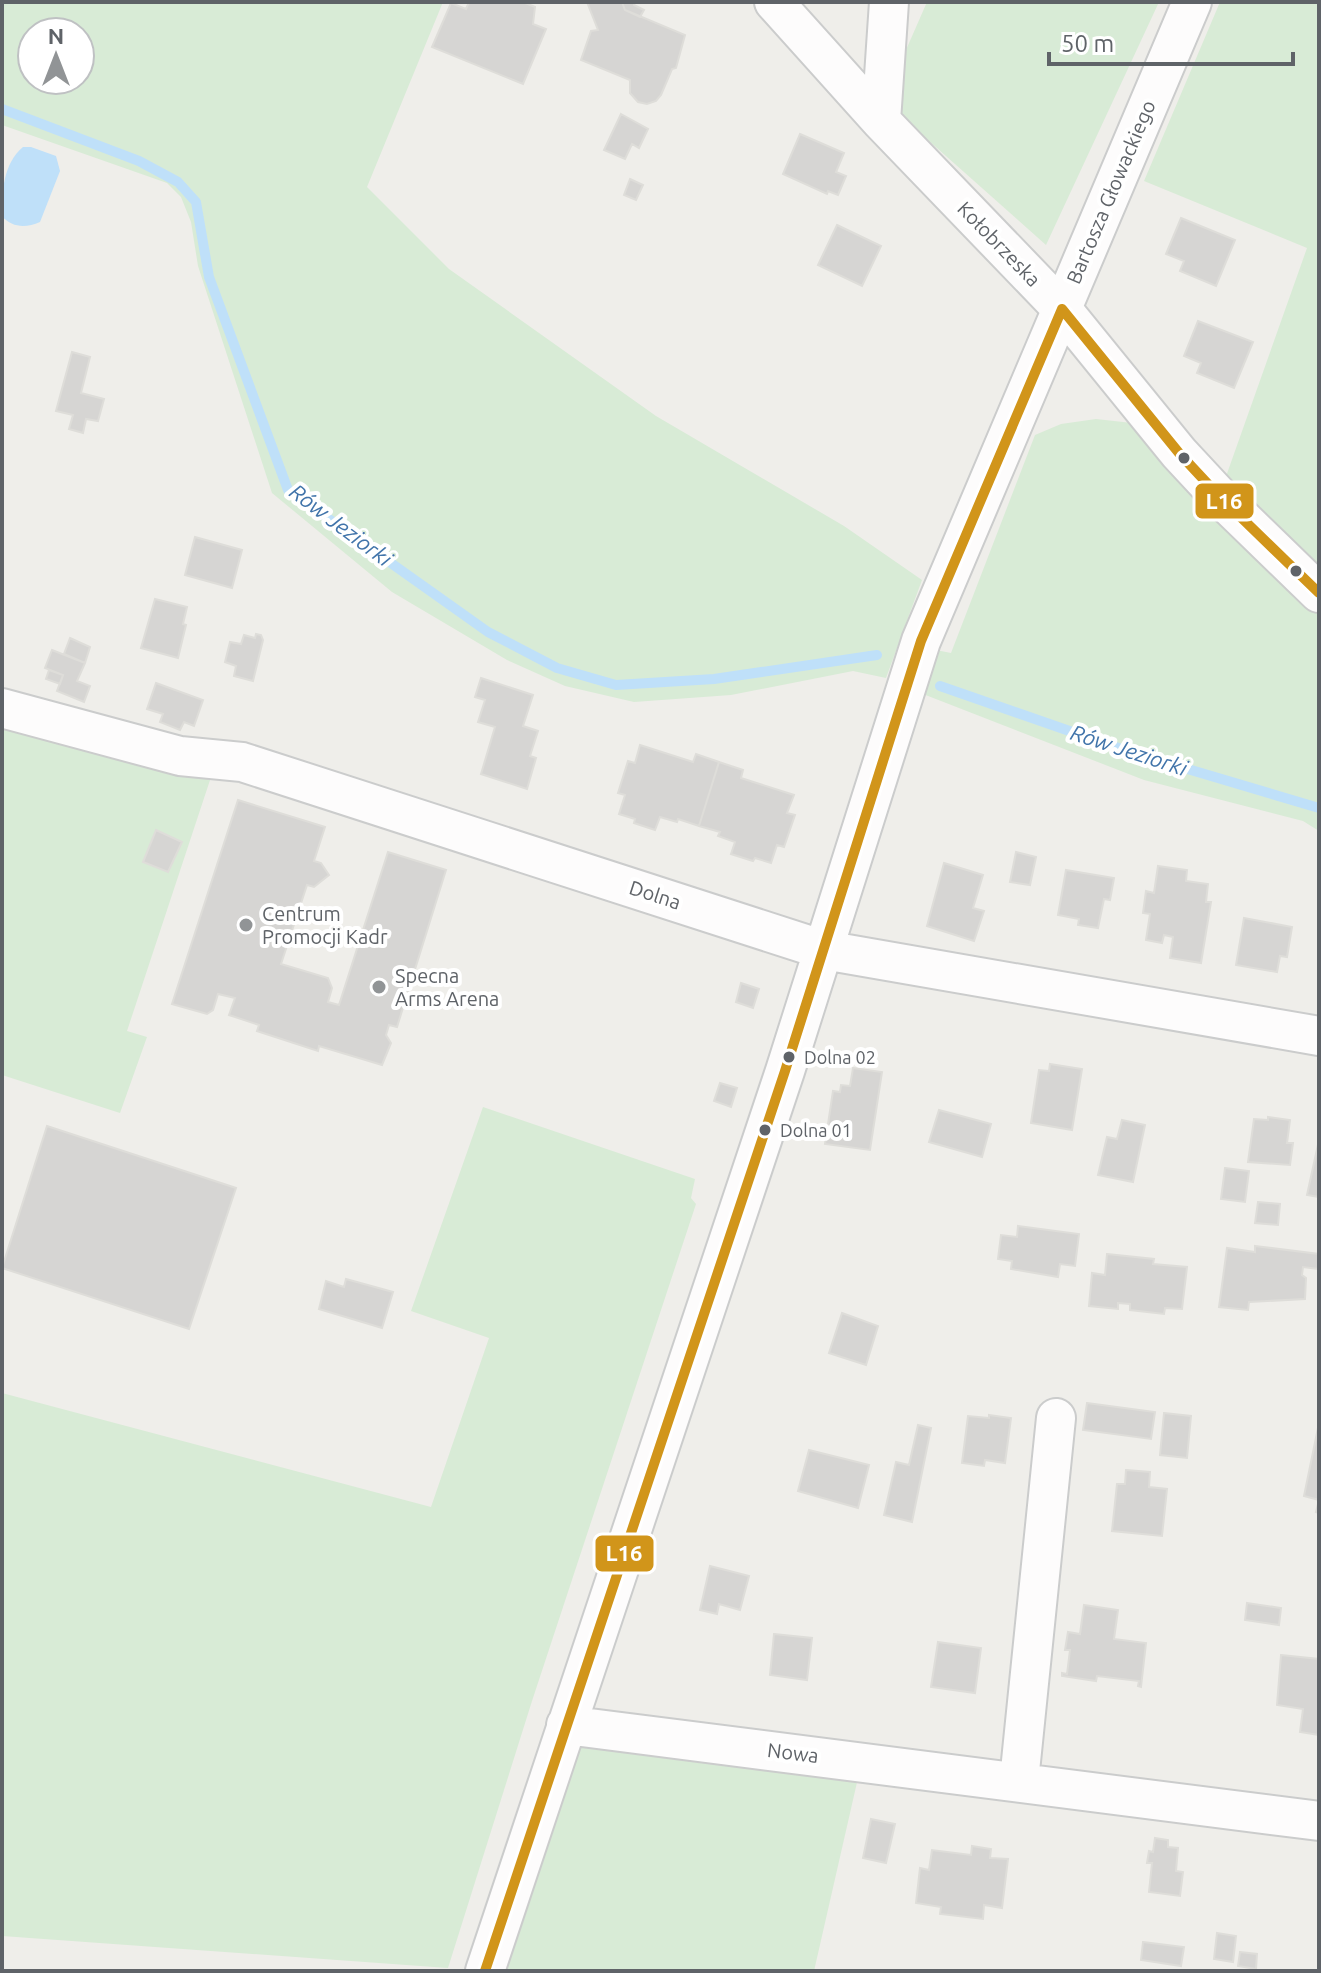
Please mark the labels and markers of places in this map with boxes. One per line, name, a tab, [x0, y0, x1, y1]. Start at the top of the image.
unlabelled marker	[1176, 450, 1192, 466]
unlabelled marker	[1288, 563, 1304, 579]
place label: Centrum Promocji Kadr	[262, 902, 388, 948]
marker: Centrum Promocji Kadr	[237, 916, 255, 934]
place label: Specna Arms Arena	[395, 964, 499, 1010]
marker: Specna Arms Arena	[370, 978, 388, 996]
place label: Dolna 02	[804, 1047, 876, 1067]
marker: Dolna 02	[781, 1049, 797, 1065]
place label: Dolna 01	[780, 1120, 852, 1140]
marker: Dolna 01	[757, 1122, 773, 1138]

